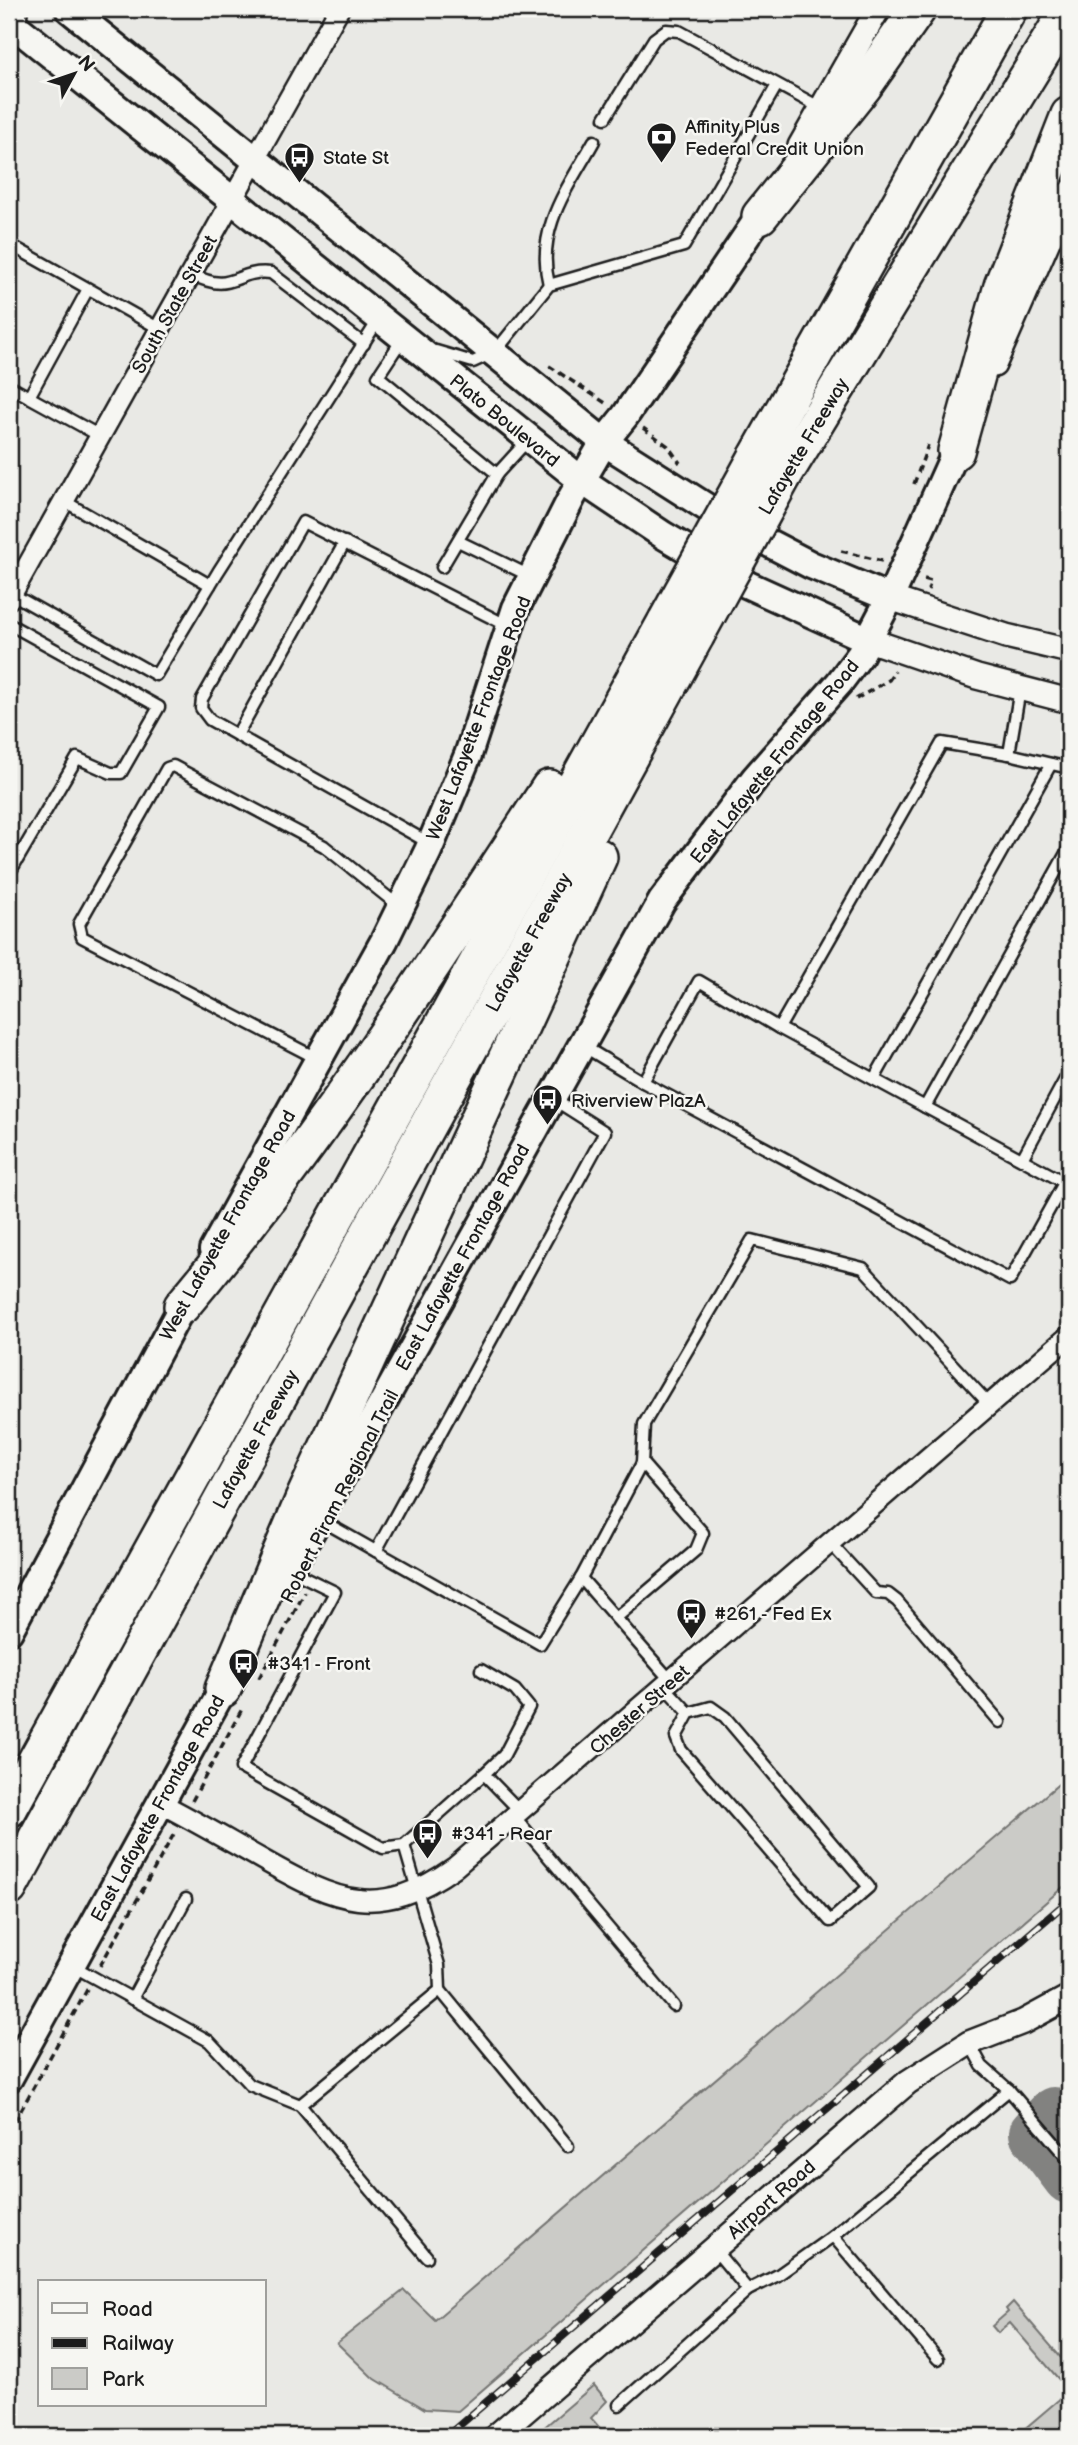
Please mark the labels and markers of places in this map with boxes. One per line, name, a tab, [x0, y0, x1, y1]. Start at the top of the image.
place label: Affinity Plus Federal Credit Union	[685, 116, 864, 161]
bank icon: Affinity Plus Federal Credit Union	[645, 120, 679, 164]
bus stop icon: State St	[283, 140, 317, 184]
place label: State St	[323, 147, 389, 170]
bus stop icon: Riverview PlazA	[531, 1083, 565, 1127]
place label: Riverview PlazA	[571, 1090, 706, 1113]
bus stop icon: #261 - Fed Ex	[674, 1596, 708, 1640]
place label: #261 - Fed Ex	[714, 1603, 832, 1626]
bus stop icon: #341 - Front	[227, 1646, 261, 1690]
place label: #341 - Front	[267, 1653, 371, 1676]
bus stop icon: #341 - Rear	[411, 1816, 445, 1860]
place label: #341 - Rear	[451, 1823, 553, 1846]

